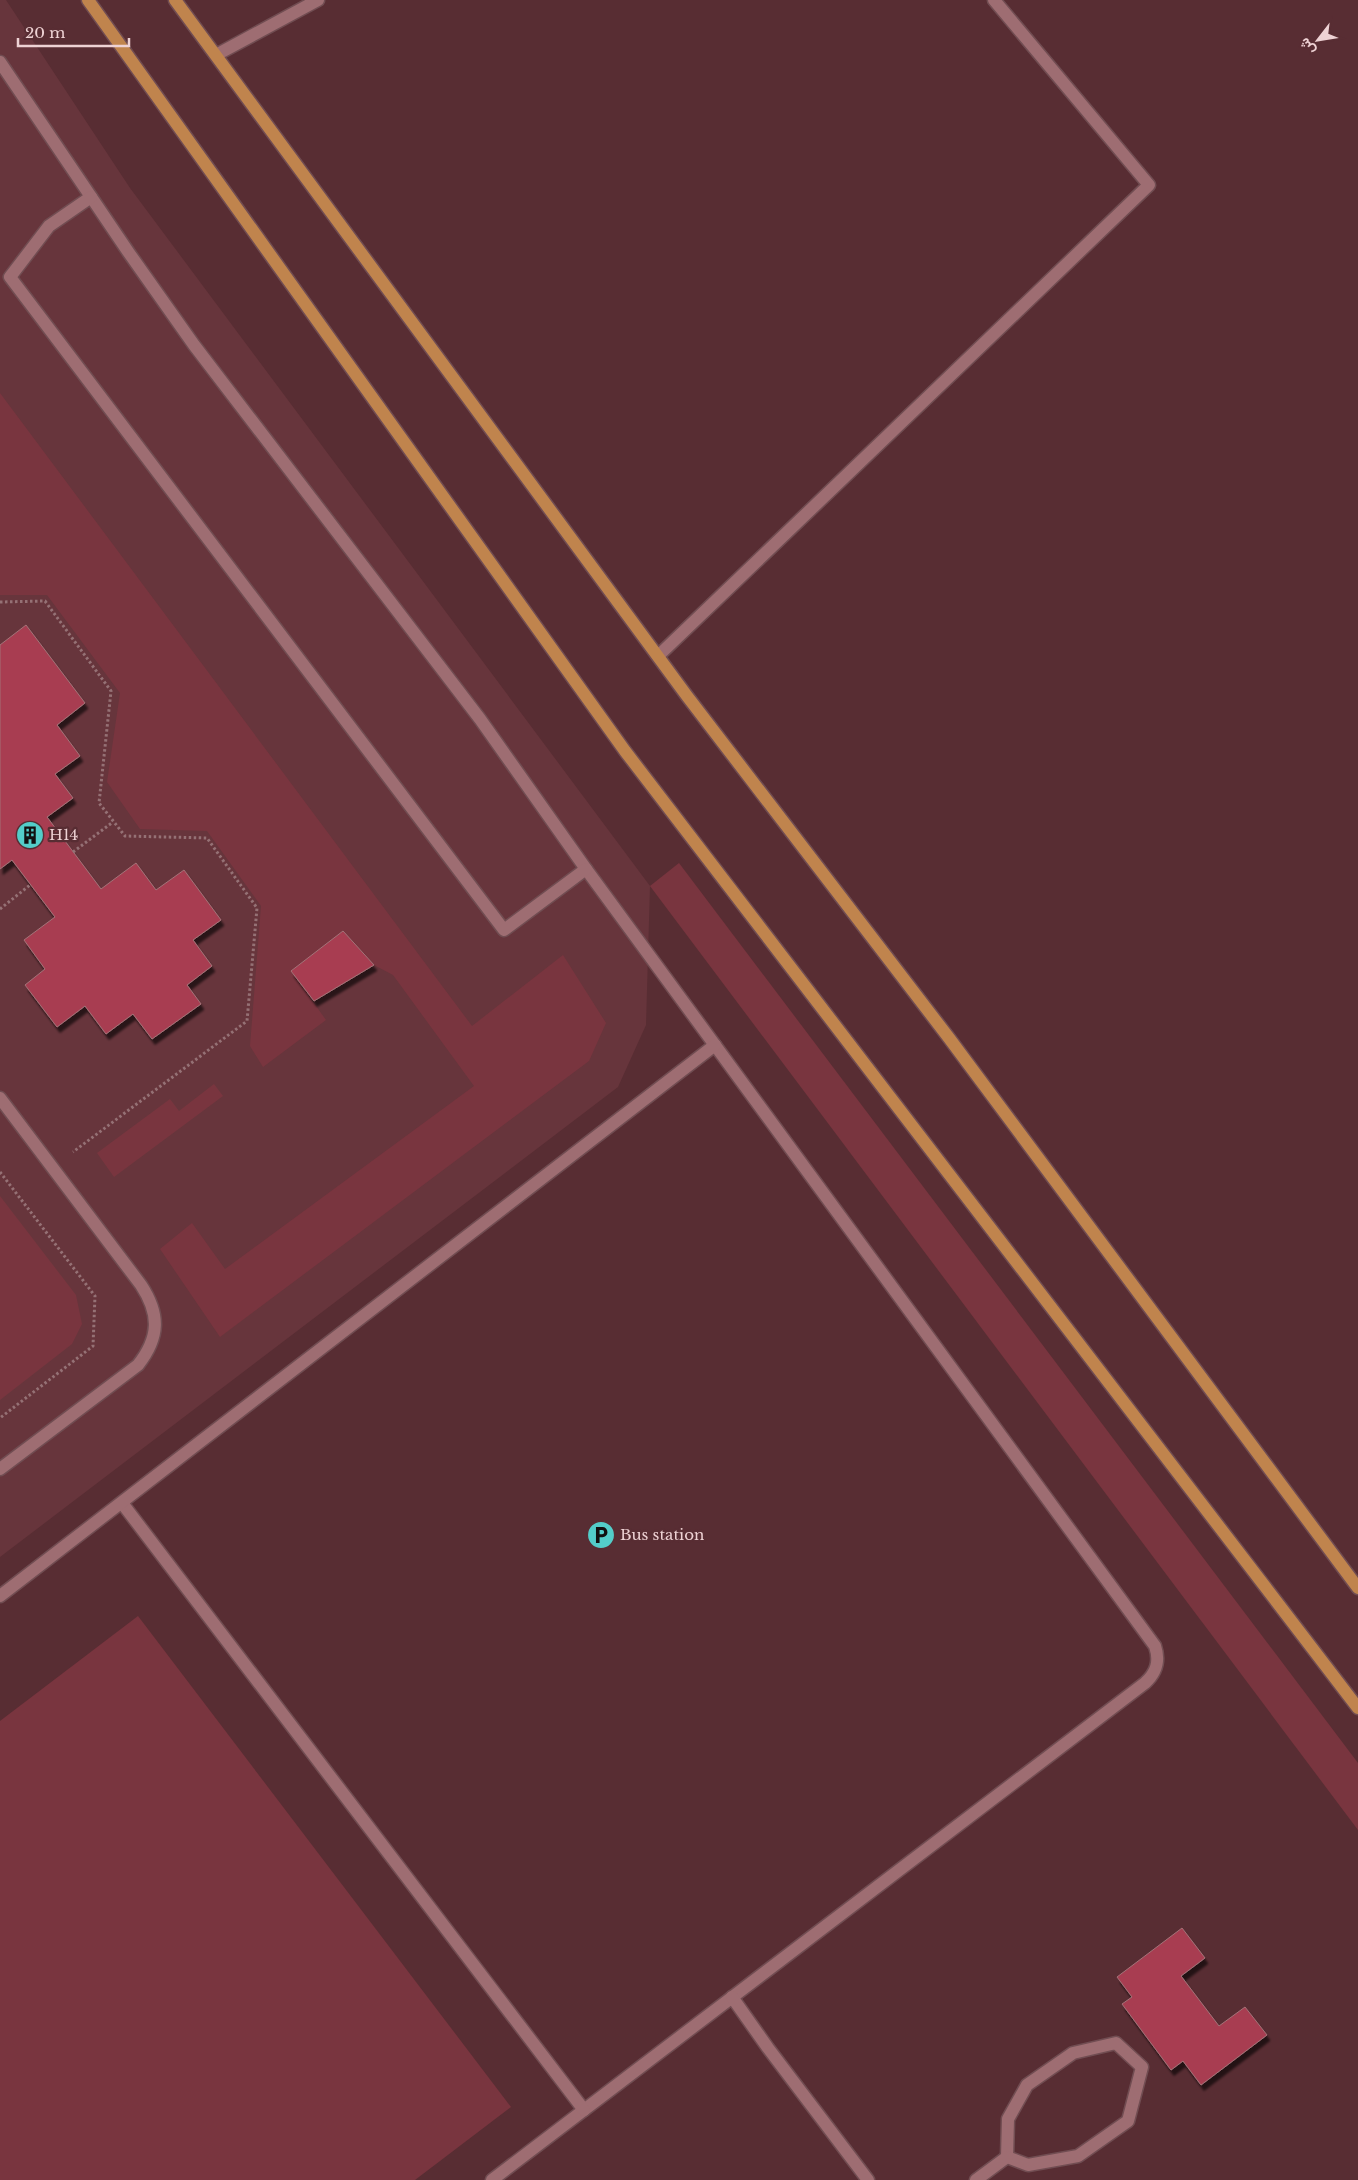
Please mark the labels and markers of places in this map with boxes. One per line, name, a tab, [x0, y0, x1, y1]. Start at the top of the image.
building icon: H14	[15, 820, 45, 850]
place label: H14	[49, 825, 78, 844]
parking icon: Bus station	[586, 1520, 616, 1550]
place label: Bus station	[620, 1525, 704, 1544]

